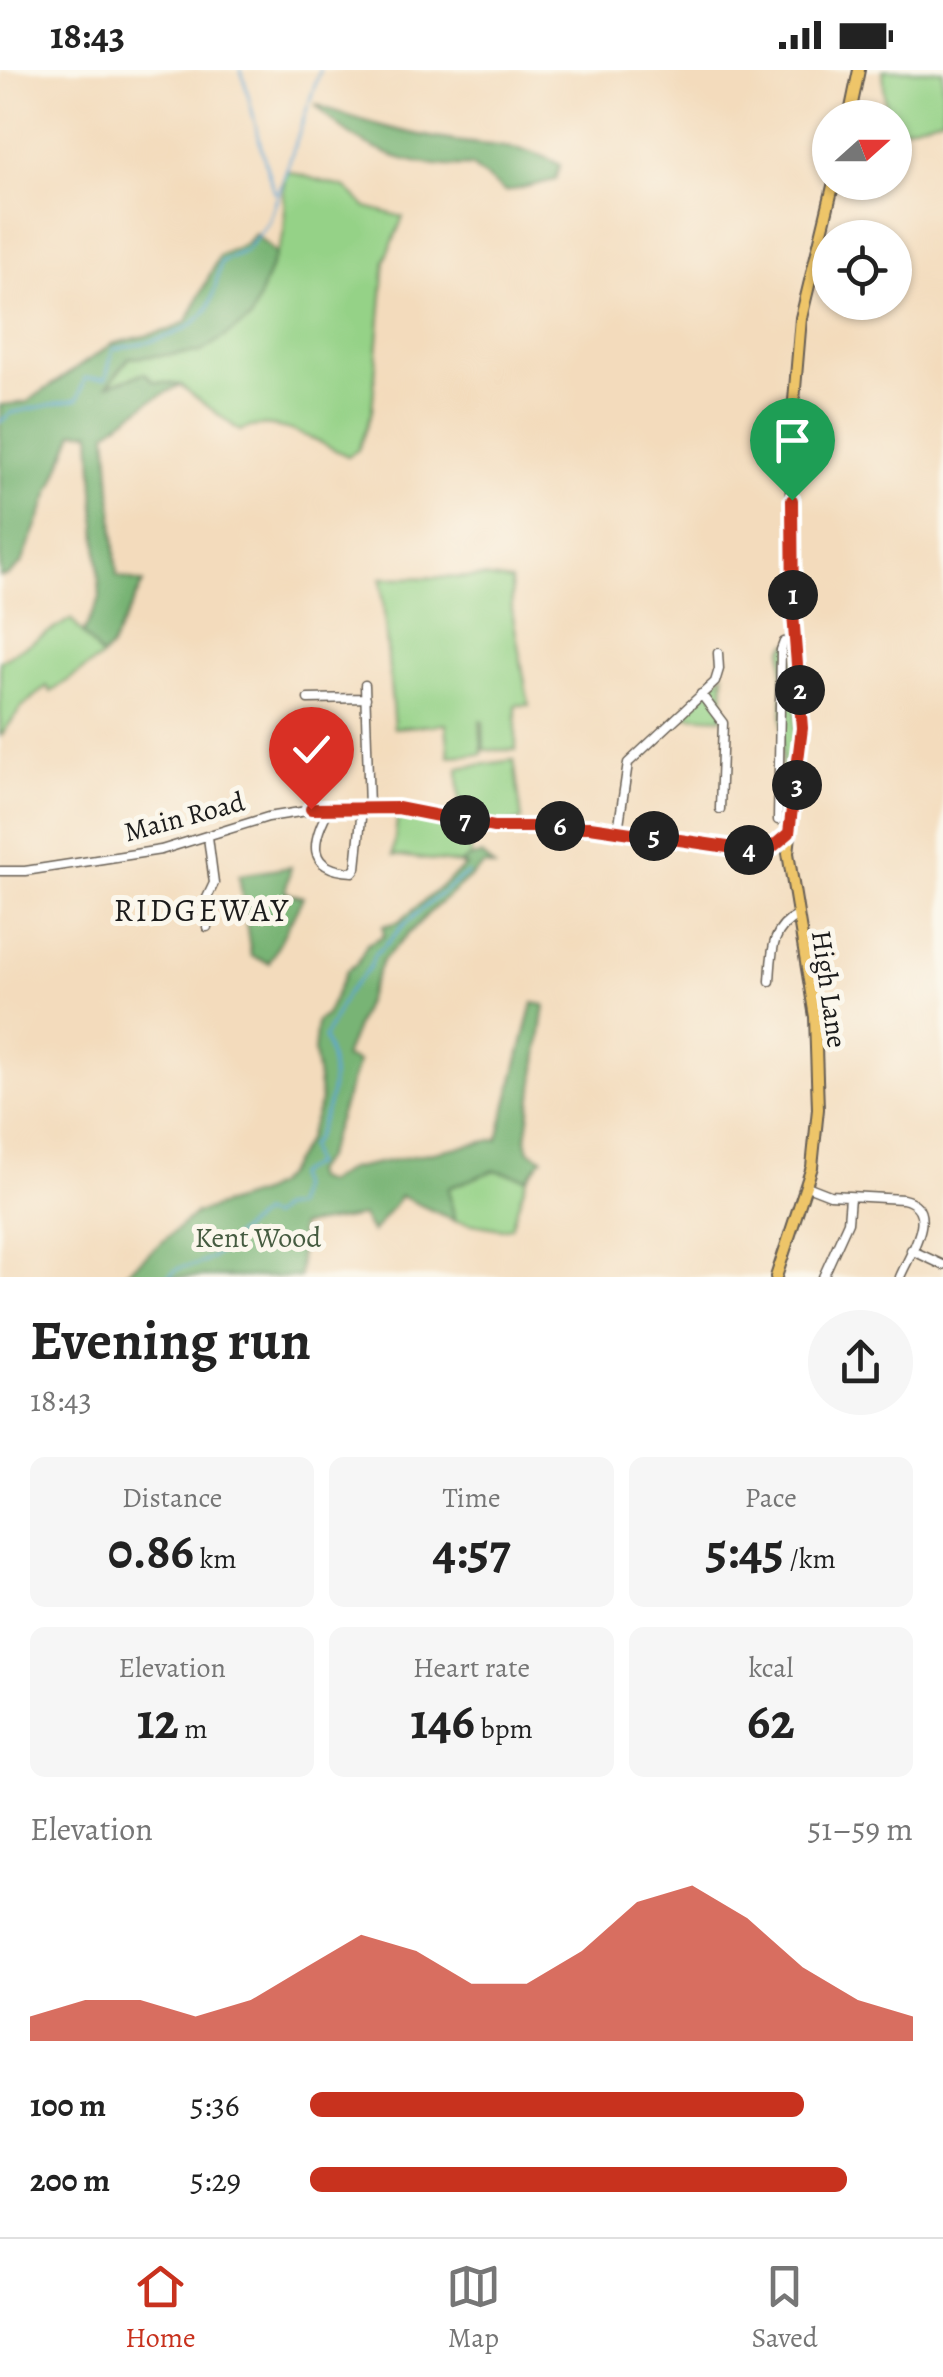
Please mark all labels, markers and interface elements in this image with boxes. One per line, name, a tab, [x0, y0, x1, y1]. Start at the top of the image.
text: 18:43	[50, 9, 125, 61]
north arrow	[812, 100, 912, 200]
map controls	[812, 100, 912, 320]
button: locate	[812, 220, 912, 320]
pin	[750, 398, 835, 501]
icon: arrive	[765, 413, 820, 468]
pin: 1	[768, 570, 818, 620]
text: 1	[788, 576, 798, 614]
pin: 2	[775, 665, 825, 715]
text: 2	[793, 671, 807, 709]
pin	[269, 707, 354, 810]
icon: check	[284, 722, 339, 777]
pin: 3	[772, 760, 822, 810]
text: 3	[791, 766, 803, 804]
street label: Main Road	[120, 782, 250, 851]
pin: 7	[440, 795, 490, 845]
text: 7	[459, 801, 471, 839]
pin: 6	[535, 801, 585, 851]
text: 6	[553, 807, 567, 845]
pin: 5	[629, 811, 679, 861]
text: 5	[648, 817, 660, 855]
pin: 4	[724, 825, 774, 875]
text: 4	[742, 831, 756, 869]
district label: RIDGEWAY	[114, 888, 290, 932]
street label: High Lane	[802, 928, 856, 1050]
park label: Kent Wood	[195, 1219, 322, 1257]
text: Evening run	[30, 1303, 311, 1378]
button: share	[808, 1310, 913, 1415]
text: 18:43	[30, 1378, 92, 1422]
text: Distance	[122, 1479, 222, 1517]
text: Time	[442, 1479, 501, 1517]
text: Pace	[745, 1479, 797, 1517]
text: 0.86	[108, 1517, 194, 1585]
text: 4:57	[432, 1517, 511, 1585]
text: 5:45	[706, 1517, 784, 1585]
text: km	[194, 1540, 237, 1578]
text: /km	[784, 1540, 836, 1578]
text: Elevation	[118, 1649, 226, 1687]
text: Heart rate	[413, 1649, 530, 1687]
text: kcal	[748, 1649, 793, 1687]
text: 12	[137, 1687, 179, 1755]
text: 146	[410, 1687, 475, 1755]
text: 62	[747, 1687, 795, 1755]
text: m	[179, 1710, 208, 1748]
text: bpm	[475, 1710, 533, 1748]
text: Elevation	[30, 1807, 153, 1851]
text: 51–59 m	[808, 1807, 913, 1851]
text: 100 m	[30, 2083, 106, 2127]
text: 5:36	[190, 2083, 239, 2127]
text: 200 m	[30, 2158, 110, 2202]
text: 5:29	[190, 2158, 241, 2202]
tab: Home	[125, 2259, 196, 2357]
tab: Map	[446, 2259, 501, 2357]
tab: Saved	[751, 2259, 818, 2357]

